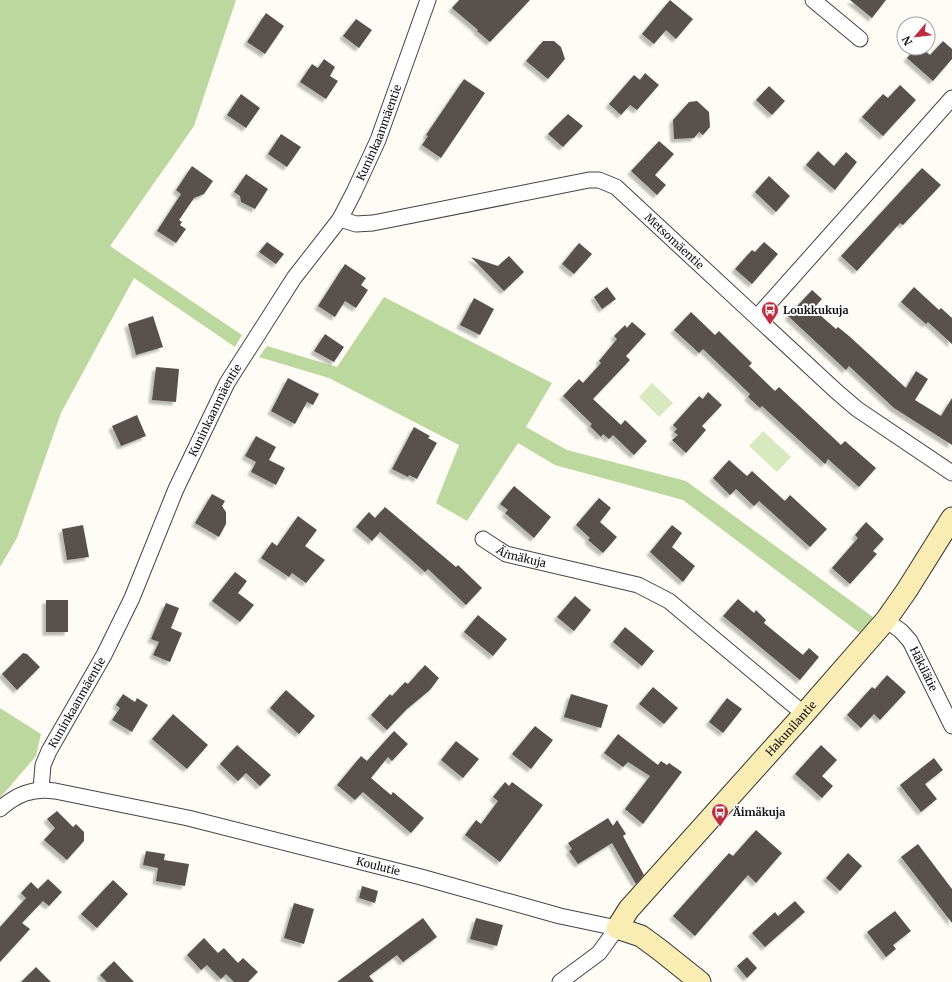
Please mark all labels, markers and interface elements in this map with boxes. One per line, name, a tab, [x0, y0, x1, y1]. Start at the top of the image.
north arrow	[896, 16, 936, 56]
text: N	[899, 33, 915, 48]
street label: Kuninkaanmäentie	[353, 82, 404, 183]
street label: Metsomäentie	[642, 210, 707, 272]
bus stop icon: Loukkukuja	[760, 300, 780, 325]
place label: Loukkukuja	[783, 303, 849, 317]
street label: Kuninkaanmäentie	[186, 361, 245, 459]
street label: Äimäkuja	[493, 542, 548, 570]
street label: Häkilätie	[907, 644, 941, 694]
street label: Kuninkaanmäentie	[45, 655, 108, 750]
street label: Hakunilantie	[763, 698, 819, 759]
bus stop icon: Äimäkuja	[710, 802, 730, 827]
place label: Äimäkuja	[732, 805, 785, 819]
street label: Koulutie	[355, 854, 402, 879]

